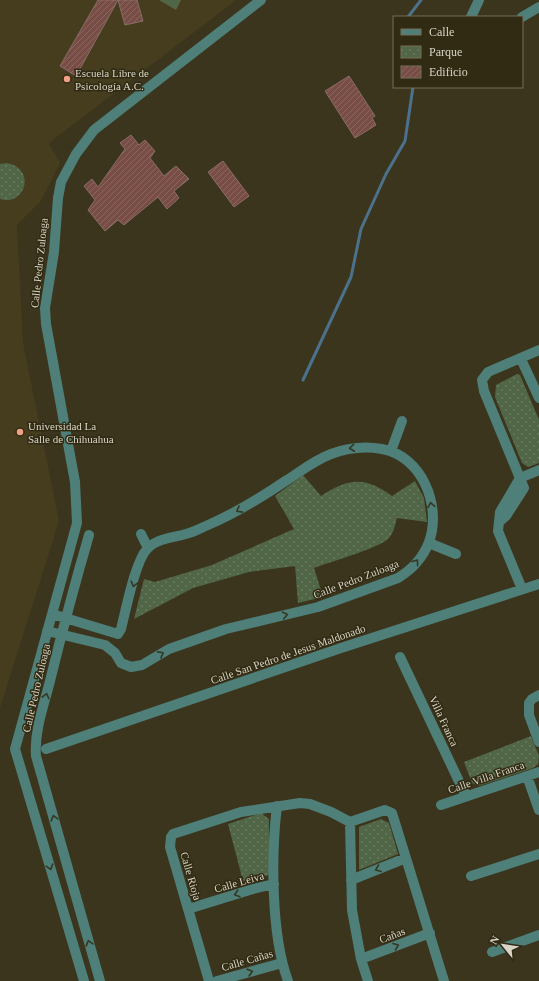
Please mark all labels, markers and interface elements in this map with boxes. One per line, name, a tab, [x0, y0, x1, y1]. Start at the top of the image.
legend	[393, 16, 523, 88]
text: Calle	[429, 25, 454, 39]
text: Parque	[429, 45, 462, 59]
text: Edificio	[429, 65, 468, 79]
place label: Escuela Libre de Psicología A.C.	[75, 67, 149, 92]
marker: Escuela Libre de Psicología A.C.	[62, 74, 72, 84]
street label: Calle Pedro Zuloaga	[28, 217, 50, 309]
place label: Universidad La Salle de Chihuahua	[28, 420, 114, 445]
marker: Universidad La Salle de Chihuahua	[15, 427, 25, 437]
one-way arrow	[349, 444, 355, 453]
one-way arrow	[427, 501, 436, 508]
one-way arrow	[235, 505, 243, 512]
street label: Calle Pedro Zuloaga	[312, 557, 400, 601]
one-way arrow	[412, 559, 419, 566]
one-way arrow	[130, 580, 138, 587]
one-way arrow	[282, 611, 288, 619]
street label: Calle San Pedro de Jesus Maldonado	[209, 622, 367, 686]
street label: Calle Pedro Zuloaga	[20, 642, 52, 733]
one-way arrow	[157, 651, 164, 658]
one-way arrow	[41, 693, 50, 700]
street label: Villa Franca	[427, 694, 461, 748]
street label: Calle Villa Franca	[446, 758, 526, 796]
one-way arrow	[50, 815, 59, 822]
street label: Calle Rioja	[178, 850, 204, 902]
one-way arrow	[45, 863, 54, 870]
one-way arrow	[375, 865, 382, 873]
street label: Calle Leiva	[213, 869, 265, 895]
one-way arrow	[233, 889, 240, 898]
street label: Cañas	[377, 925, 407, 945]
north arrow	[483, 925, 523, 965]
text: N	[487, 934, 502, 946]
one-way arrow	[85, 940, 94, 947]
one-way arrow	[392, 942, 399, 951]
street label: Calle Cañas	[220, 947, 274, 973]
one-way arrow	[246, 968, 253, 977]

